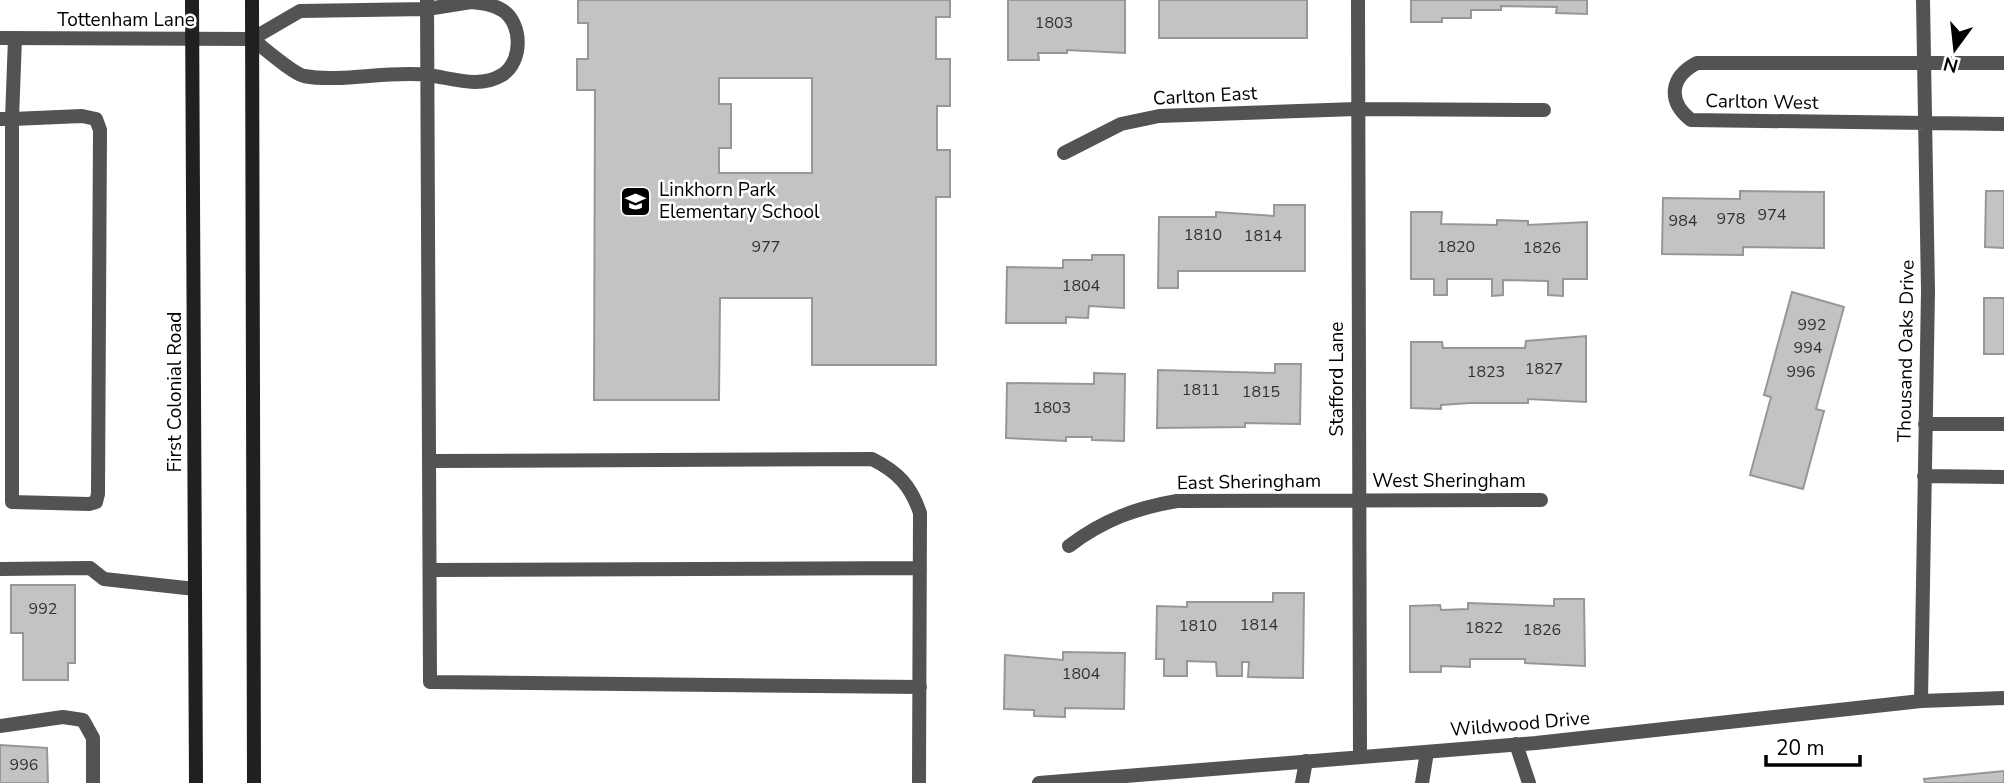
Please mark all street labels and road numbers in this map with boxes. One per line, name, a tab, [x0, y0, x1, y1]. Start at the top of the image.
street label: Tottenham Lane	[57, 7, 195, 33]
street label: Carlton East	[1152, 80, 1258, 112]
street label: Carlton West	[1705, 88, 1819, 116]
street label: Thousand Oaks Drive	[1891, 260, 1921, 442]
street label: First Colonial Road	[162, 312, 188, 472]
street label: Stafford Lane	[1324, 322, 1350, 436]
street label: East Sheringham	[1177, 468, 1321, 496]
street label: West Sheringham	[1372, 468, 1526, 494]
street label: Wildwood Drive	[1449, 705, 1591, 743]

